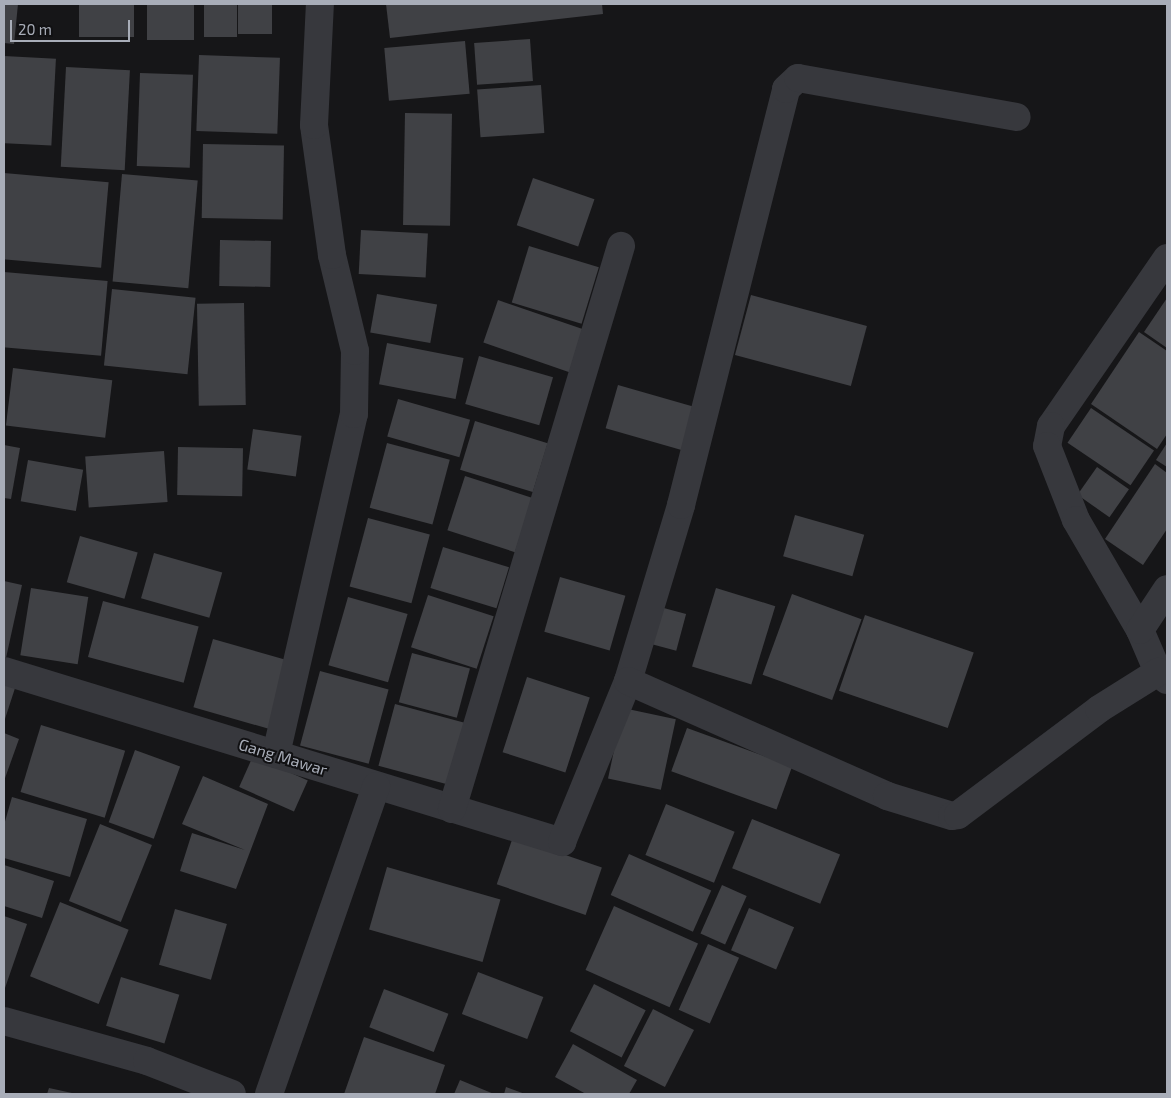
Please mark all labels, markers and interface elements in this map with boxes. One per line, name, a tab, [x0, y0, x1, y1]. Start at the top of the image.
scale bar	[12, 10, 132, 42]
text: 20 m	[18, 20, 52, 38]
street label: Gang Mawar	[236, 734, 330, 780]

